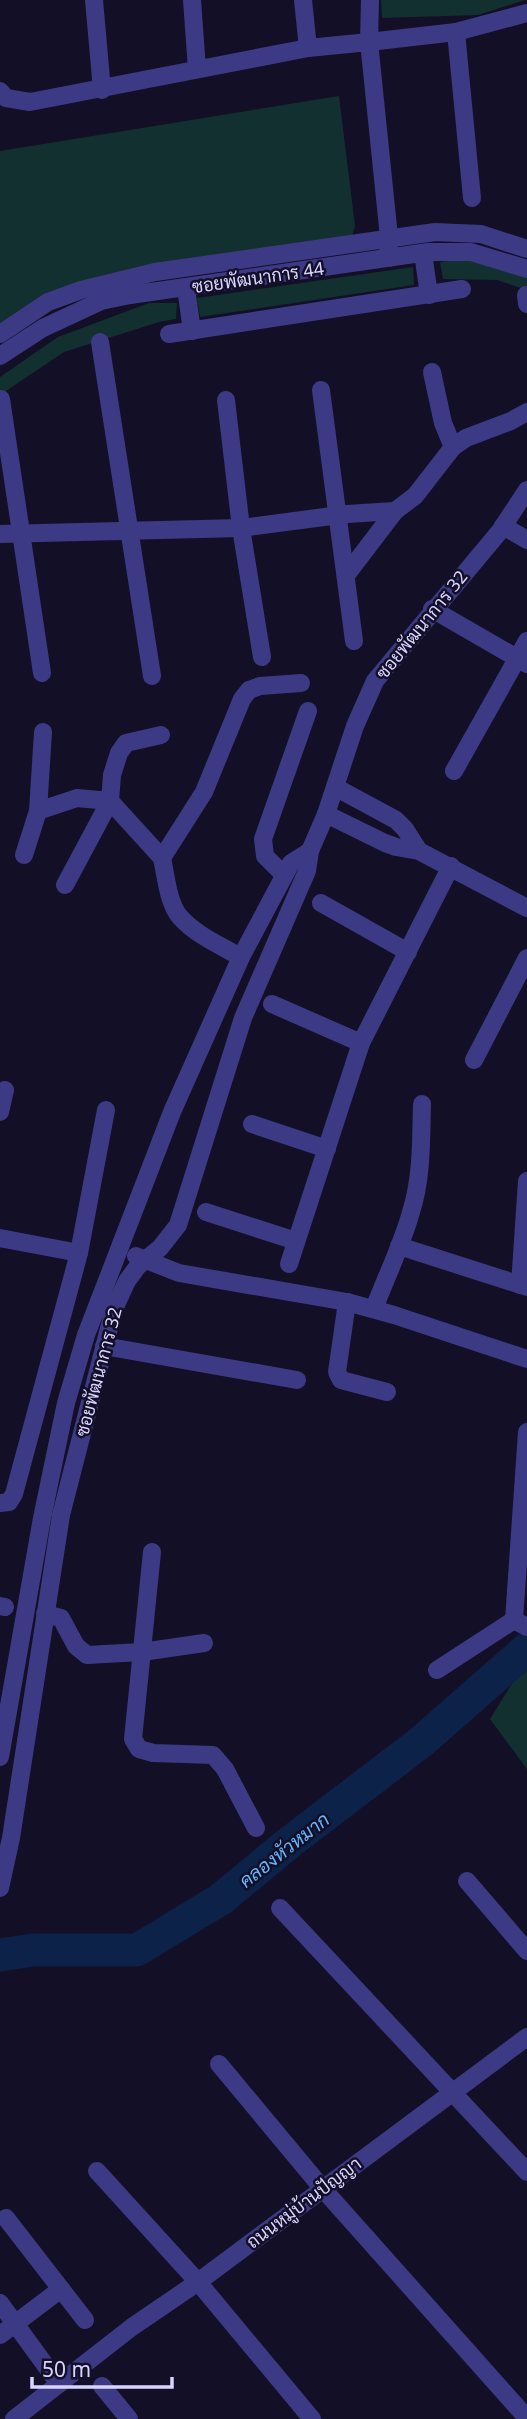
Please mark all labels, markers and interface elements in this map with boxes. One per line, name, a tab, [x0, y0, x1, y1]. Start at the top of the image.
street label: ซอยพัฒนาการ 44	[190, 256, 325, 298]
street label: ซอยพัฒนาการ 32	[370, 565, 472, 684]
street label: ซอยพัฒนาการ 32	[69, 1304, 127, 1439]
water label: คลองหัวหมาก	[233, 1806, 335, 1893]
street label: ถนนหมู่บ้านปัญญา	[241, 2151, 367, 2255]
scale bar	[32, 2346, 172, 2390]
text: 50 m	[42, 2355, 91, 2383]

